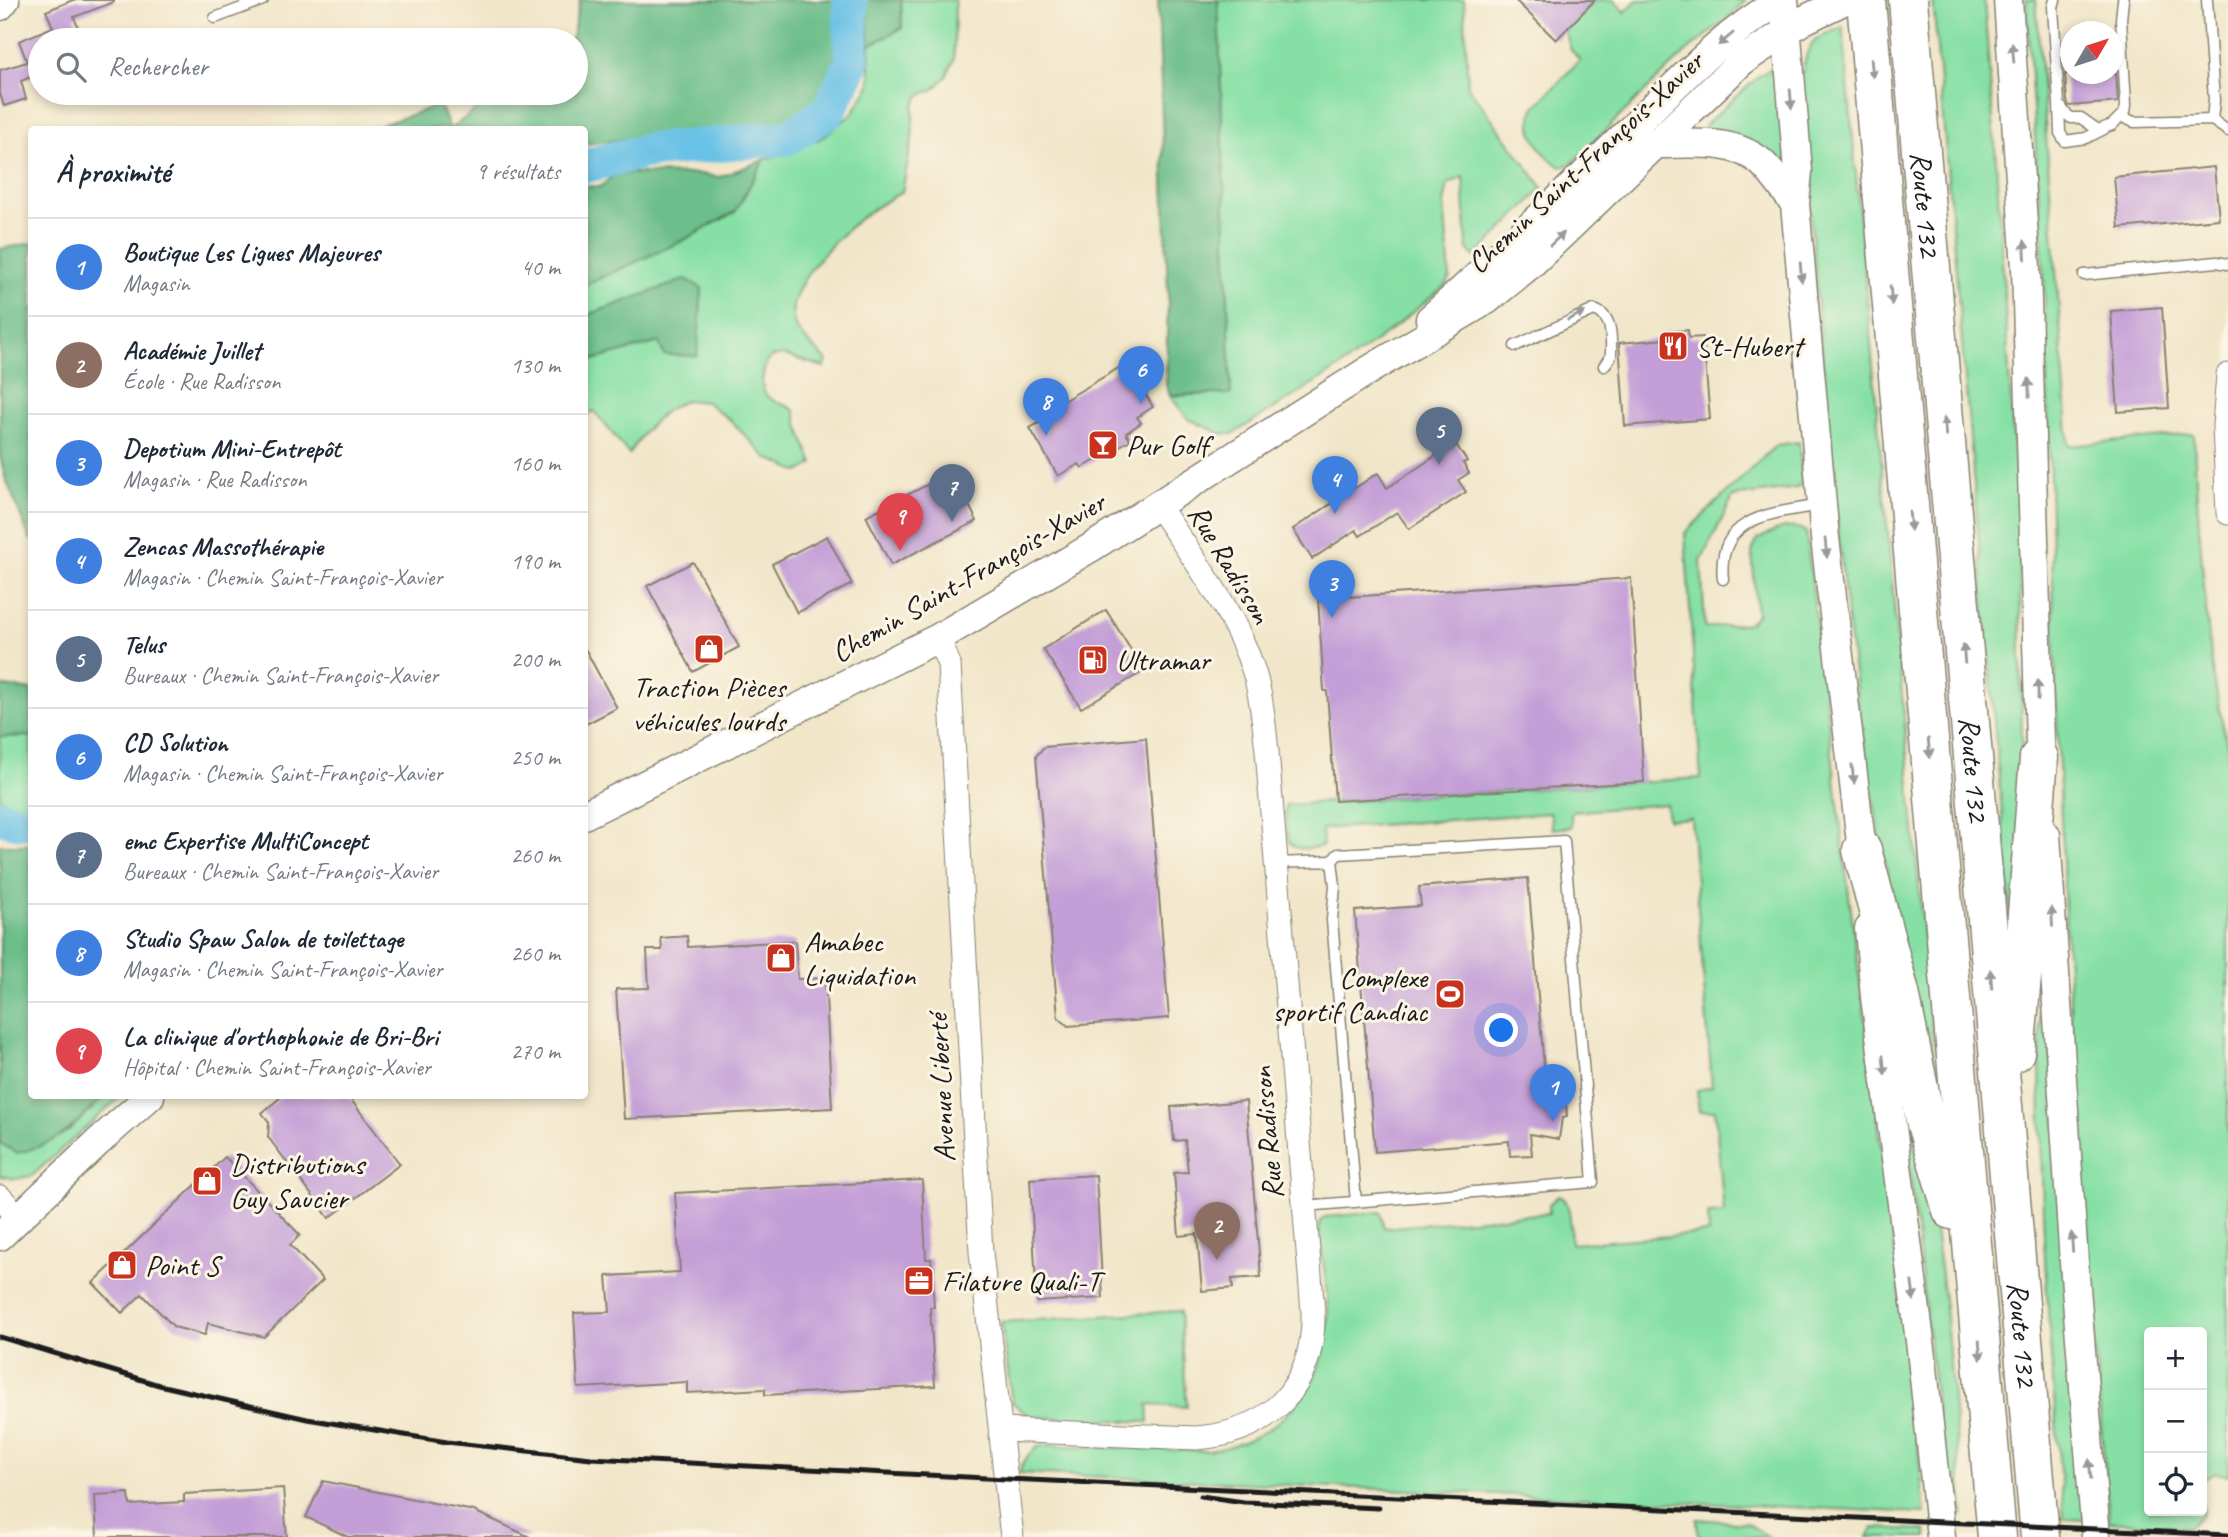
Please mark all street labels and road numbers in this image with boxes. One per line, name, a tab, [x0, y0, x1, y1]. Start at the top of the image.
street label: Chemin Saint-François-Xavier	[1459, 41, 1713, 282]
street label: Route 132	[1902, 150, 1949, 261]
street label: Chemin Saint-François-Xavier	[824, 482, 1114, 671]
street label: Rue Radisson	[1180, 497, 1281, 632]
street label: Route 132	[1951, 715, 1998, 826]
street label: Avenue Liberté	[918, 1009, 964, 1163]
street label: Rue Radisson	[1242, 1064, 1292, 1201]
street label: Route 132	[1999, 1280, 2046, 1390]

